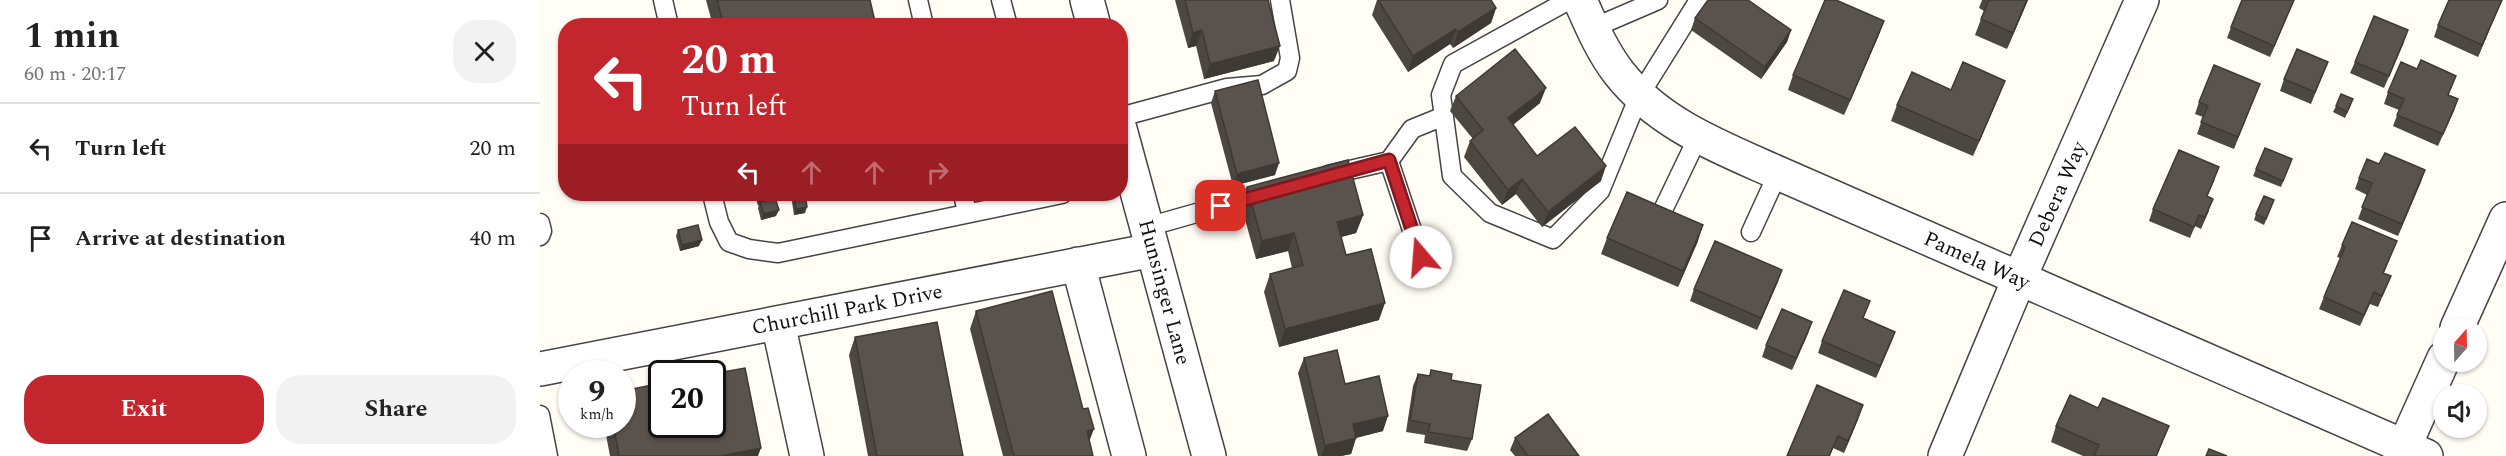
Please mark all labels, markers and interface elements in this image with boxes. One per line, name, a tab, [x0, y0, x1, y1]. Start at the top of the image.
text: 1 min	[24, 9, 120, 64]
button: close	[453, 20, 516, 83]
text: 20 m	[681, 29, 776, 92]
icon: left	[582, 42, 660, 120]
text: 60 m · 20:17	[24, 59, 126, 89]
text: Turn left	[681, 86, 787, 128]
icon: left	[24, 132, 57, 165]
text: Turn left	[75, 132, 167, 165]
text: 20 m	[470, 132, 516, 165]
street label: Debera Way	[2020, 135, 2096, 253]
icon: left	[732, 156, 765, 189]
icon: ahead	[795, 156, 828, 189]
icon: ahead	[858, 156, 891, 189]
icon: right	[921, 156, 954, 189]
pin	[1195, 180, 1246, 231]
icon: arrive	[1204, 189, 1237, 222]
street label: Hunsinger Lane	[1129, 216, 1199, 369]
icon: arrive	[24, 222, 57, 255]
text: Arrive at destination	[75, 222, 286, 255]
text: 40 m	[470, 222, 516, 255]
street label: Pamela Way	[1918, 223, 2036, 299]
position arrow	[1389, 225, 1453, 289]
street label: Churchill Park Drive	[749, 276, 945, 344]
north arrow	[2433, 318, 2487, 372]
map controls	[2433, 318, 2487, 438]
speed limit sign: 20	[648, 360, 726, 438]
text: 9	[589, 369, 605, 415]
button: Exit	[24, 375, 264, 444]
button: Share	[276, 375, 516, 444]
button: sound	[2433, 384, 2487, 438]
text: km/h	[580, 403, 614, 426]

